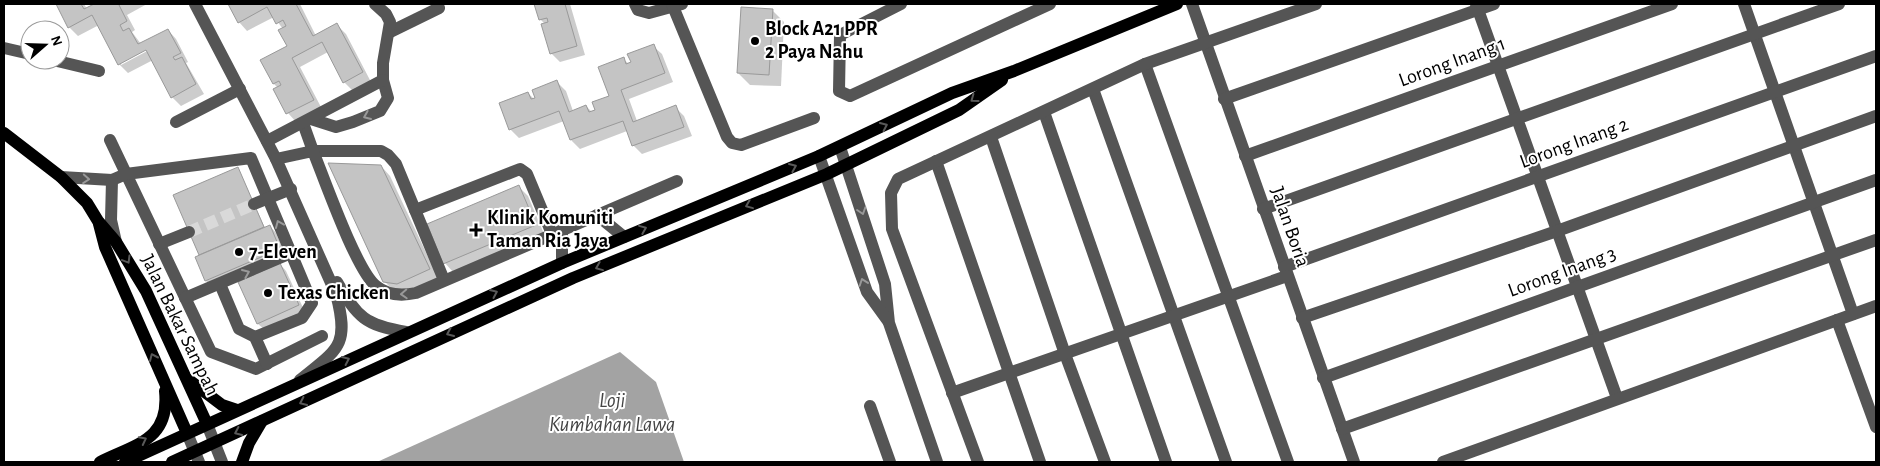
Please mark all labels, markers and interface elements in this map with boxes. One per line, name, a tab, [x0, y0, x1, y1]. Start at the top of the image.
place label: Block A21 PPR 2 Paya Nahu	[765, 19, 878, 62]
north arrow	[20, 20, 70, 70]
street label: Lorong Inang 1	[1396, 33, 1508, 91]
text: N	[48, 34, 65, 48]
marker: Block A21 PPR 2 Paya Nahu	[749, 35, 761, 47]
one-way arrow	[971, 94, 980, 102]
one-way arrow	[363, 110, 372, 121]
street label: Lorong Inang 2	[1517, 114, 1631, 172]
one-way arrow	[879, 122, 888, 132]
one-way arrow	[788, 163, 797, 173]
one-way arrow	[83, 173, 91, 184]
street label: Jalan Boria	[1267, 184, 1313, 270]
one-way arrow	[745, 198, 754, 209]
one-way arrow	[856, 207, 866, 215]
place label: Klinik Komuniti Taman Ria Jaya	[487, 208, 613, 251]
one-way arrow	[274, 220, 285, 229]
marker: Klinik Komuniti Taman Ria Jaya	[469, 223, 483, 237]
one-way arrow	[638, 225, 647, 235]
place label: 7-Eleven	[249, 242, 317, 262]
street label: Lorong Inang 3	[1505, 243, 1619, 301]
marker: 7-Eleven	[233, 246, 245, 258]
street label: Jalan Bakar Sampah	[137, 251, 223, 399]
one-way arrow	[121, 255, 131, 264]
one-way arrow	[595, 261, 604, 271]
one-way arrow	[241, 268, 250, 279]
one-way arrow	[859, 279, 869, 287]
place label: Texas Chicken	[278, 283, 389, 303]
marker: Texas Chicken	[262, 287, 274, 299]
one-way arrow	[399, 288, 407, 299]
one-way arrow	[489, 289, 498, 300]
one-way arrow	[446, 326, 455, 337]
one-way arrow	[149, 353, 160, 362]
one-way arrow	[341, 356, 350, 367]
water label: Loji Kumbahan Lawa	[549, 390, 675, 435]
one-way arrow	[299, 395, 308, 406]
one-way arrow	[234, 425, 243, 436]
one-way arrow	[138, 436, 147, 446]

